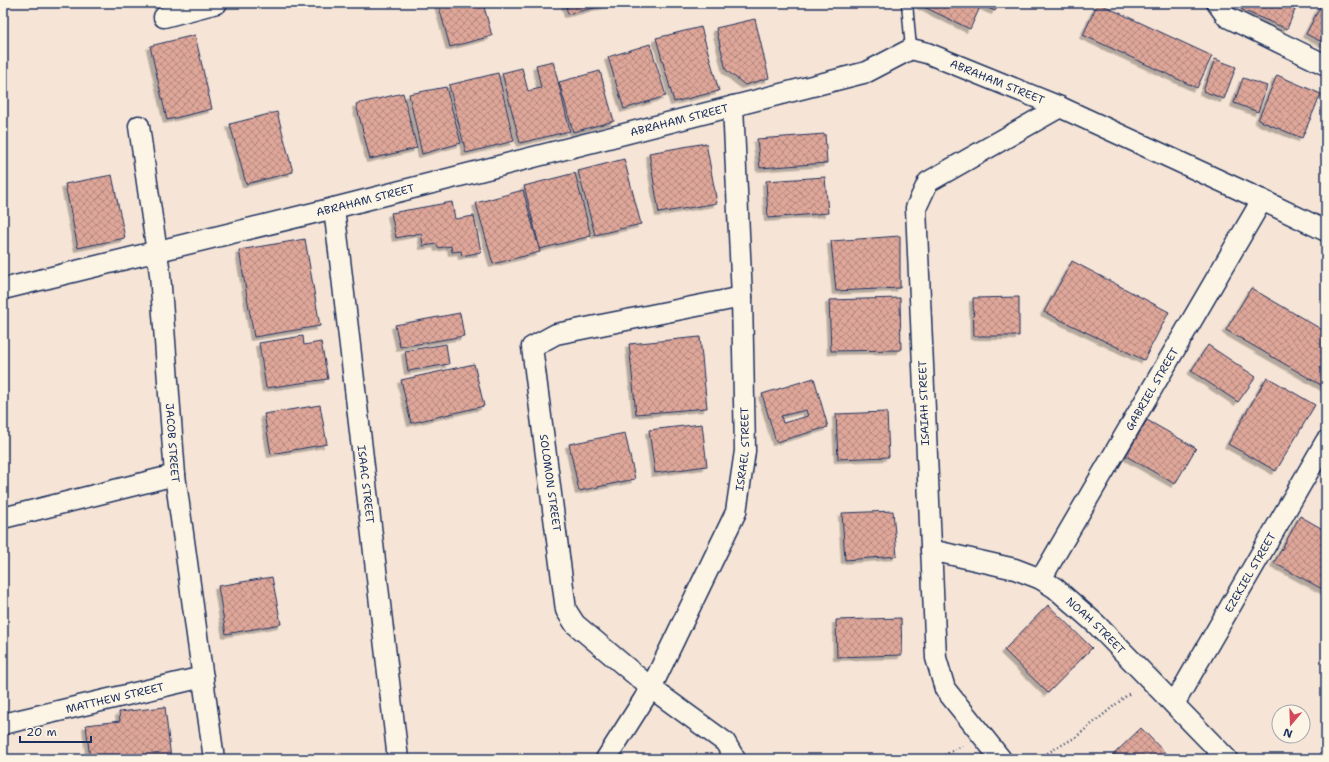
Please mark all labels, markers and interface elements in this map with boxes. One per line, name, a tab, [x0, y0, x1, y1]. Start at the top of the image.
street label: ABRAHAM STREET	[948, 56, 1047, 108]
street label: ABRAHAM STREET	[628, 100, 730, 140]
street label: ABRAHAM STREET	[315, 180, 416, 220]
street label: GABRIEL STREET	[1122, 345, 1182, 433]
street label: ISAIAH STREET	[915, 360, 933, 446]
street label: JACOB STREET	[162, 403, 184, 484]
street label: ISRAEL STREET	[732, 407, 753, 492]
street label: SOLOMON STREET	[536, 433, 564, 533]
street label: ISAAC STREET	[354, 444, 378, 524]
street label: EZEKIEL STREET	[1221, 529, 1279, 615]
street label: NOAH STREET	[1063, 594, 1129, 657]
street label: MATTHEW STREET	[64, 679, 166, 716]
north arrow	[1271, 704, 1311, 744]
scale bar	[20, 718, 91, 744]
text: 20 m	[26, 724, 57, 740]
text: N	[1281, 724, 1294, 741]

